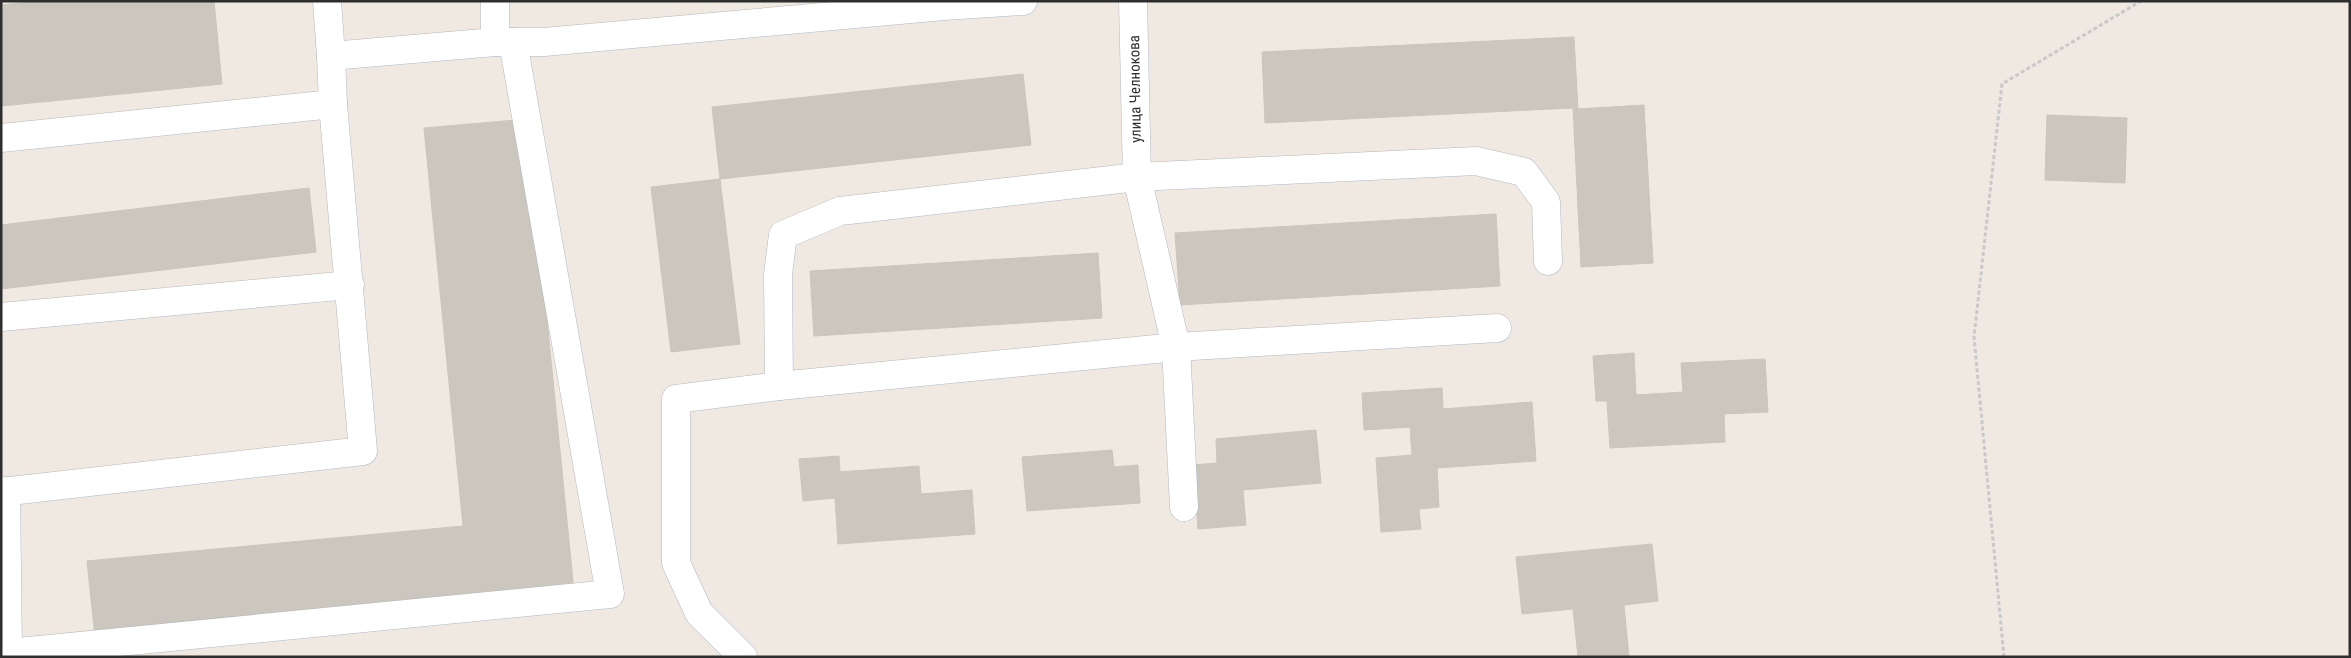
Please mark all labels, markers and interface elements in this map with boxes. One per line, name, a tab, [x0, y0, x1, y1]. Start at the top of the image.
street label: улица Челнокова	[1125, 35, 1145, 143]

